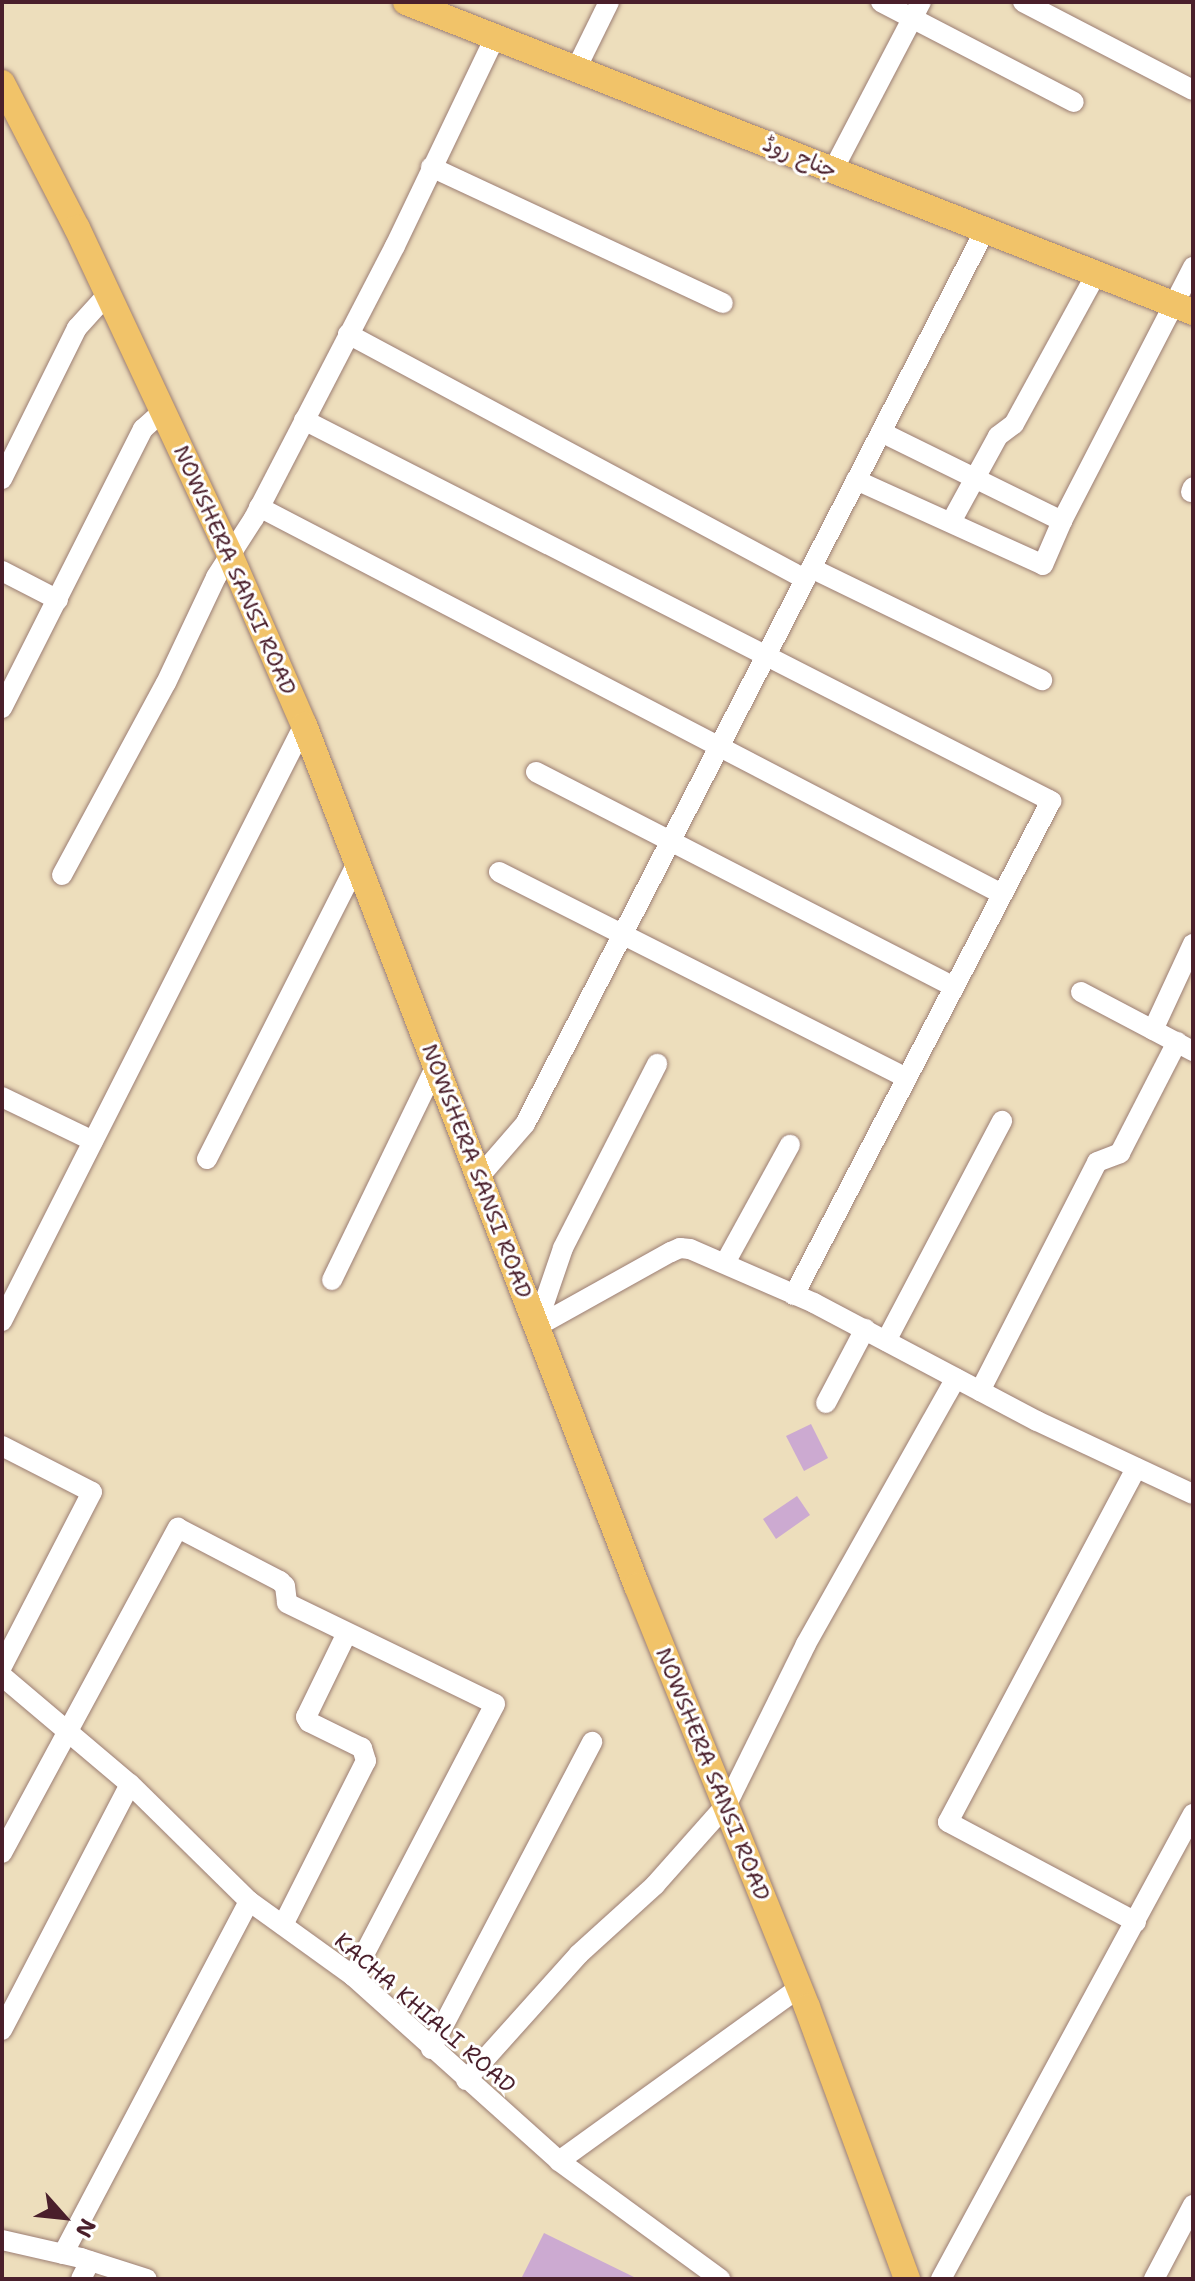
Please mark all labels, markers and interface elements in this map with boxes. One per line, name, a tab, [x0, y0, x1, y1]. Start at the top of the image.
street label: جناح روڈ	[759, 130, 841, 184]
street label: NOWSHERA SANSI ROAD	[168, 441, 302, 699]
street label: NOWSHERA SANSI ROAD	[416, 1040, 538, 1302]
street label: NOWSHERA SANSI ROAD	[650, 1644, 776, 1904]
street label: KACHA KHIALI ROAD	[329, 1927, 521, 2099]
north arrow	[24, 2177, 104, 2257]
text: N	[69, 2214, 103, 2242]

